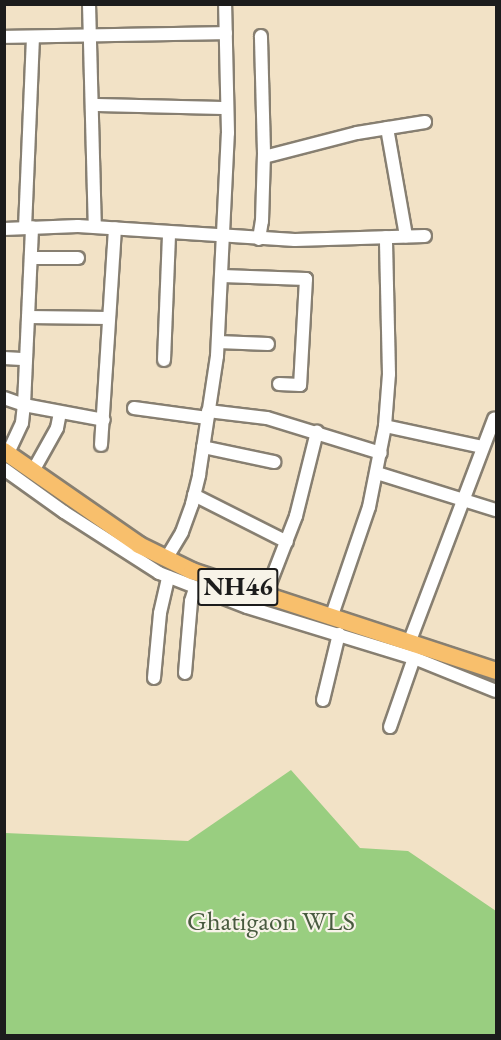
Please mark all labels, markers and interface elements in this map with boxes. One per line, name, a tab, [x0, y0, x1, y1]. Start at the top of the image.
road number: NH46	[196, 564, 280, 610]
park label: Ghatigaon WLS	[187, 905, 355, 937]

